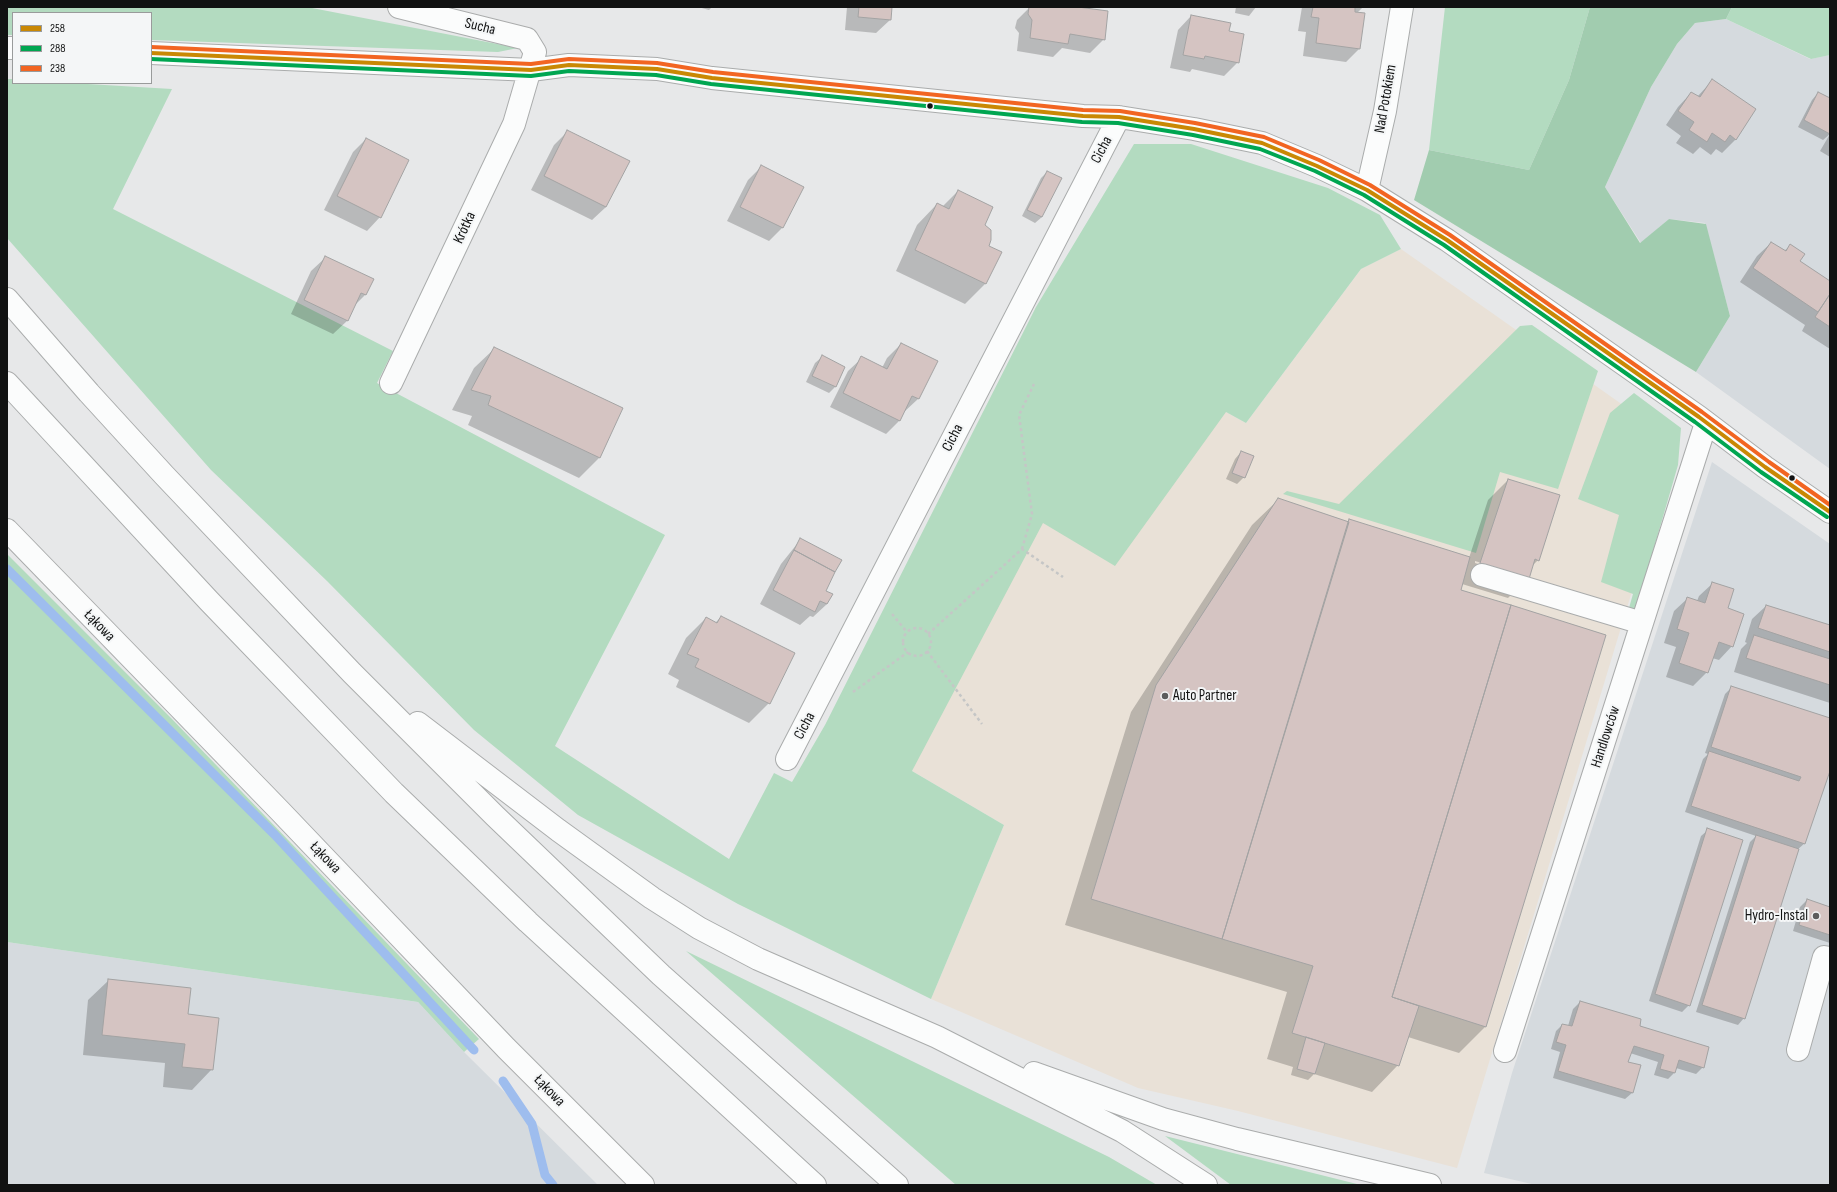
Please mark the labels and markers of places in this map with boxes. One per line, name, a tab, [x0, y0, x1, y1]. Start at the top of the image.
unlabelled marker	[925, 101, 935, 111]
unlabelled marker	[1787, 473, 1797, 483]
place label: Auto Partner	[1173, 687, 1236, 705]
marker: Auto Partner	[1160, 691, 1170, 701]
place label: Hydro-Instal	[1745, 907, 1808, 925]
marker: Hydro-Instal	[1811, 911, 1821, 921]

